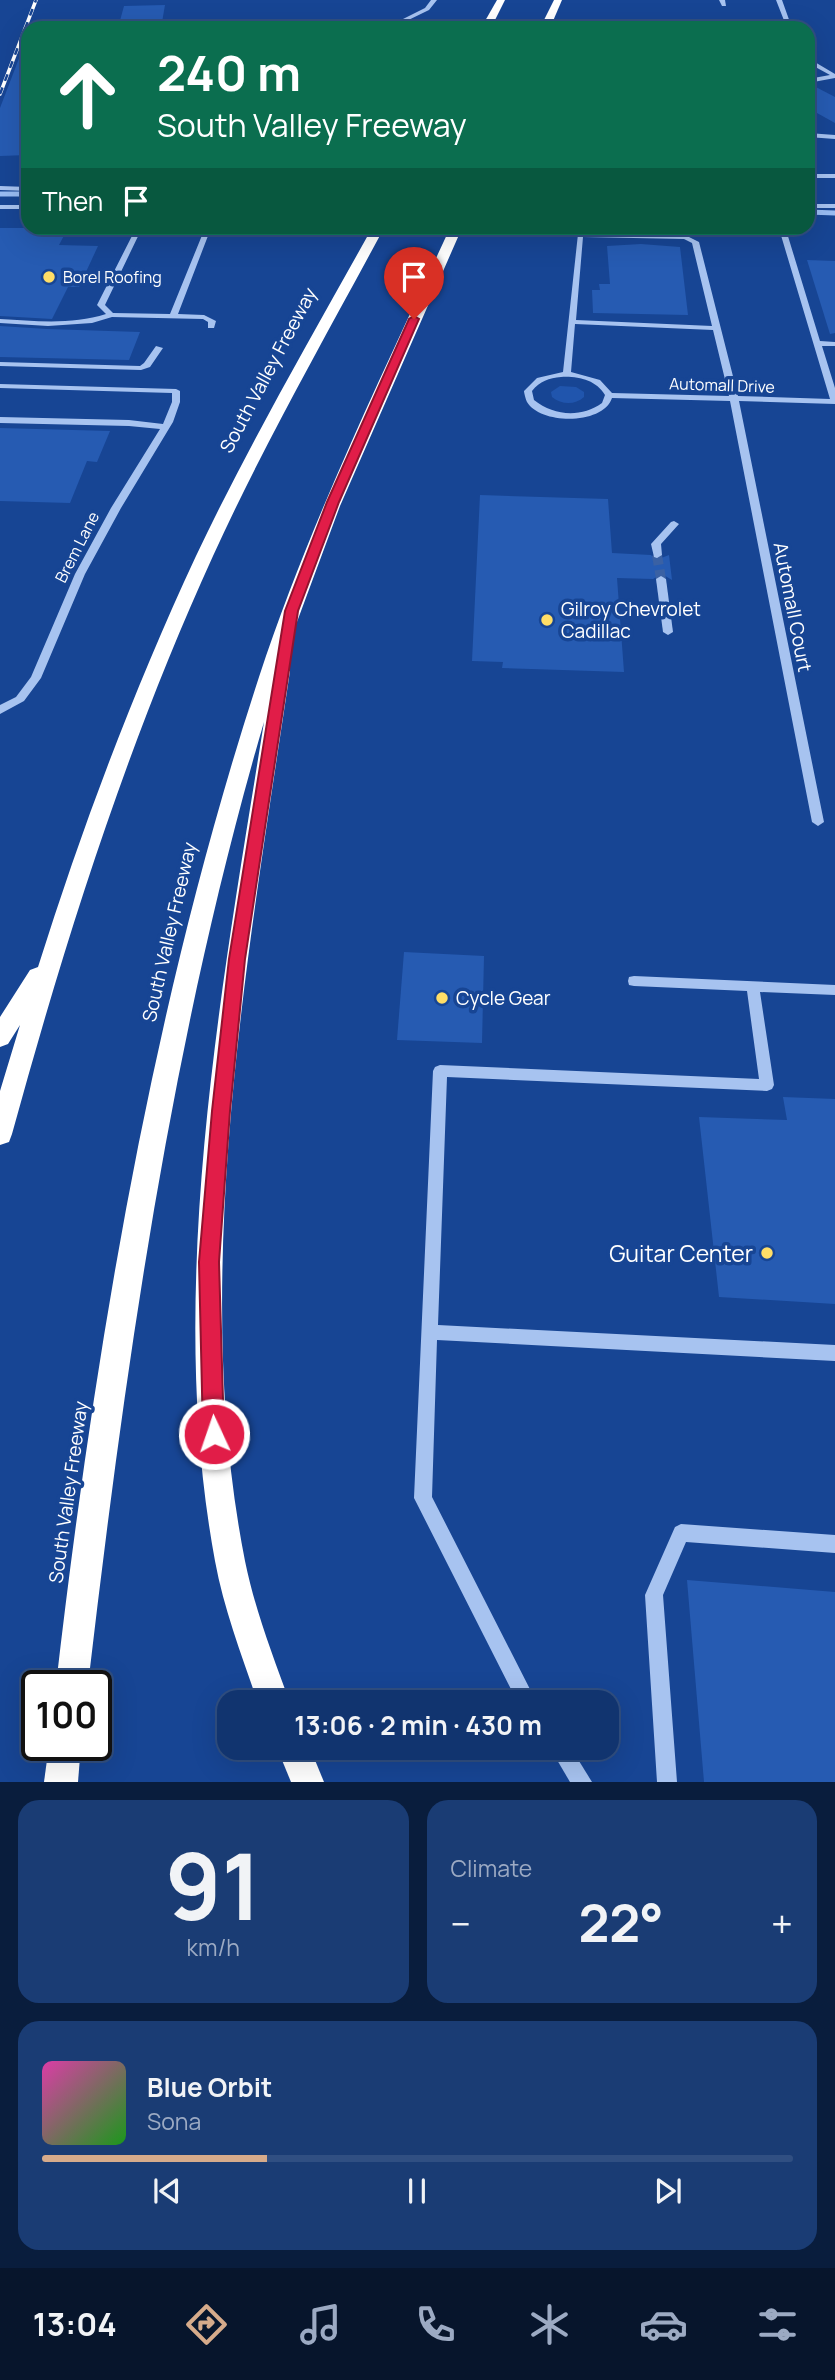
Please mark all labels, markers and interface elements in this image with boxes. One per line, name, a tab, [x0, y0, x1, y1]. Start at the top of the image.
text: 240 m	[157, 39, 301, 106]
icon: ahead	[42, 49, 133, 140]
text: South Valley Freeway	[157, 103, 467, 147]
icon: arrive	[117, 182, 155, 220]
text: Then	[42, 183, 103, 219]
pin	[384, 247, 444, 319]
icon: arrive	[395, 258, 433, 296]
place label: Borel Roofing	[63, 266, 162, 288]
marker: Borel Roofing	[41, 269, 57, 285]
street label: South Valley Freeway	[213, 283, 323, 457]
street label: Automall Drive	[669, 372, 775, 398]
street label: Brem Lane	[50, 508, 104, 586]
street label: Automall Court	[768, 540, 818, 674]
place label: Gilroy Chevrolet Cadillac	[561, 596, 701, 644]
marker: Gilroy Chevrolet Cadillac	[539, 612, 555, 628]
street label: South Valley Freeway	[136, 840, 202, 1024]
place label: Cycle Gear	[456, 985, 551, 1011]
marker: Cycle Gear	[434, 990, 450, 1006]
place label: Guitar Center	[609, 1237, 753, 1269]
marker: Guitar Center	[759, 1245, 775, 1261]
position arrow	[177, 1397, 251, 1471]
street label: South Valley Freeway	[42, 1399, 94, 1585]
speed limit sign: 100	[21, 1670, 112, 1761]
text: 13:06 · 2 min · 430 m	[294, 1707, 542, 1743]
text: 91	[165, 1823, 261, 1947]
text: Climate	[451, 1852, 532, 1884]
text: 22°	[578, 1887, 664, 1958]
text: −	[451, 1897, 471, 1949]
text: +	[771, 1897, 793, 1949]
text: km/h	[187, 1931, 240, 1963]
text: Blue Orbit	[147, 2069, 272, 2105]
text: Sona	[147, 2105, 201, 2137]
icon: previous	[148, 2172, 186, 2210]
icon: pause	[398, 2172, 436, 2210]
icon: next	[649, 2172, 687, 2210]
icon: directions	[182, 2300, 231, 2349]
icon: music	[296, 2300, 345, 2349]
icon: phone	[411, 2300, 460, 2349]
icon: climate	[525, 2300, 574, 2349]
icon: car	[639, 2300, 688, 2349]
icon: filters	[753, 2300, 802, 2349]
text: 13:04	[33, 2302, 117, 2346]

